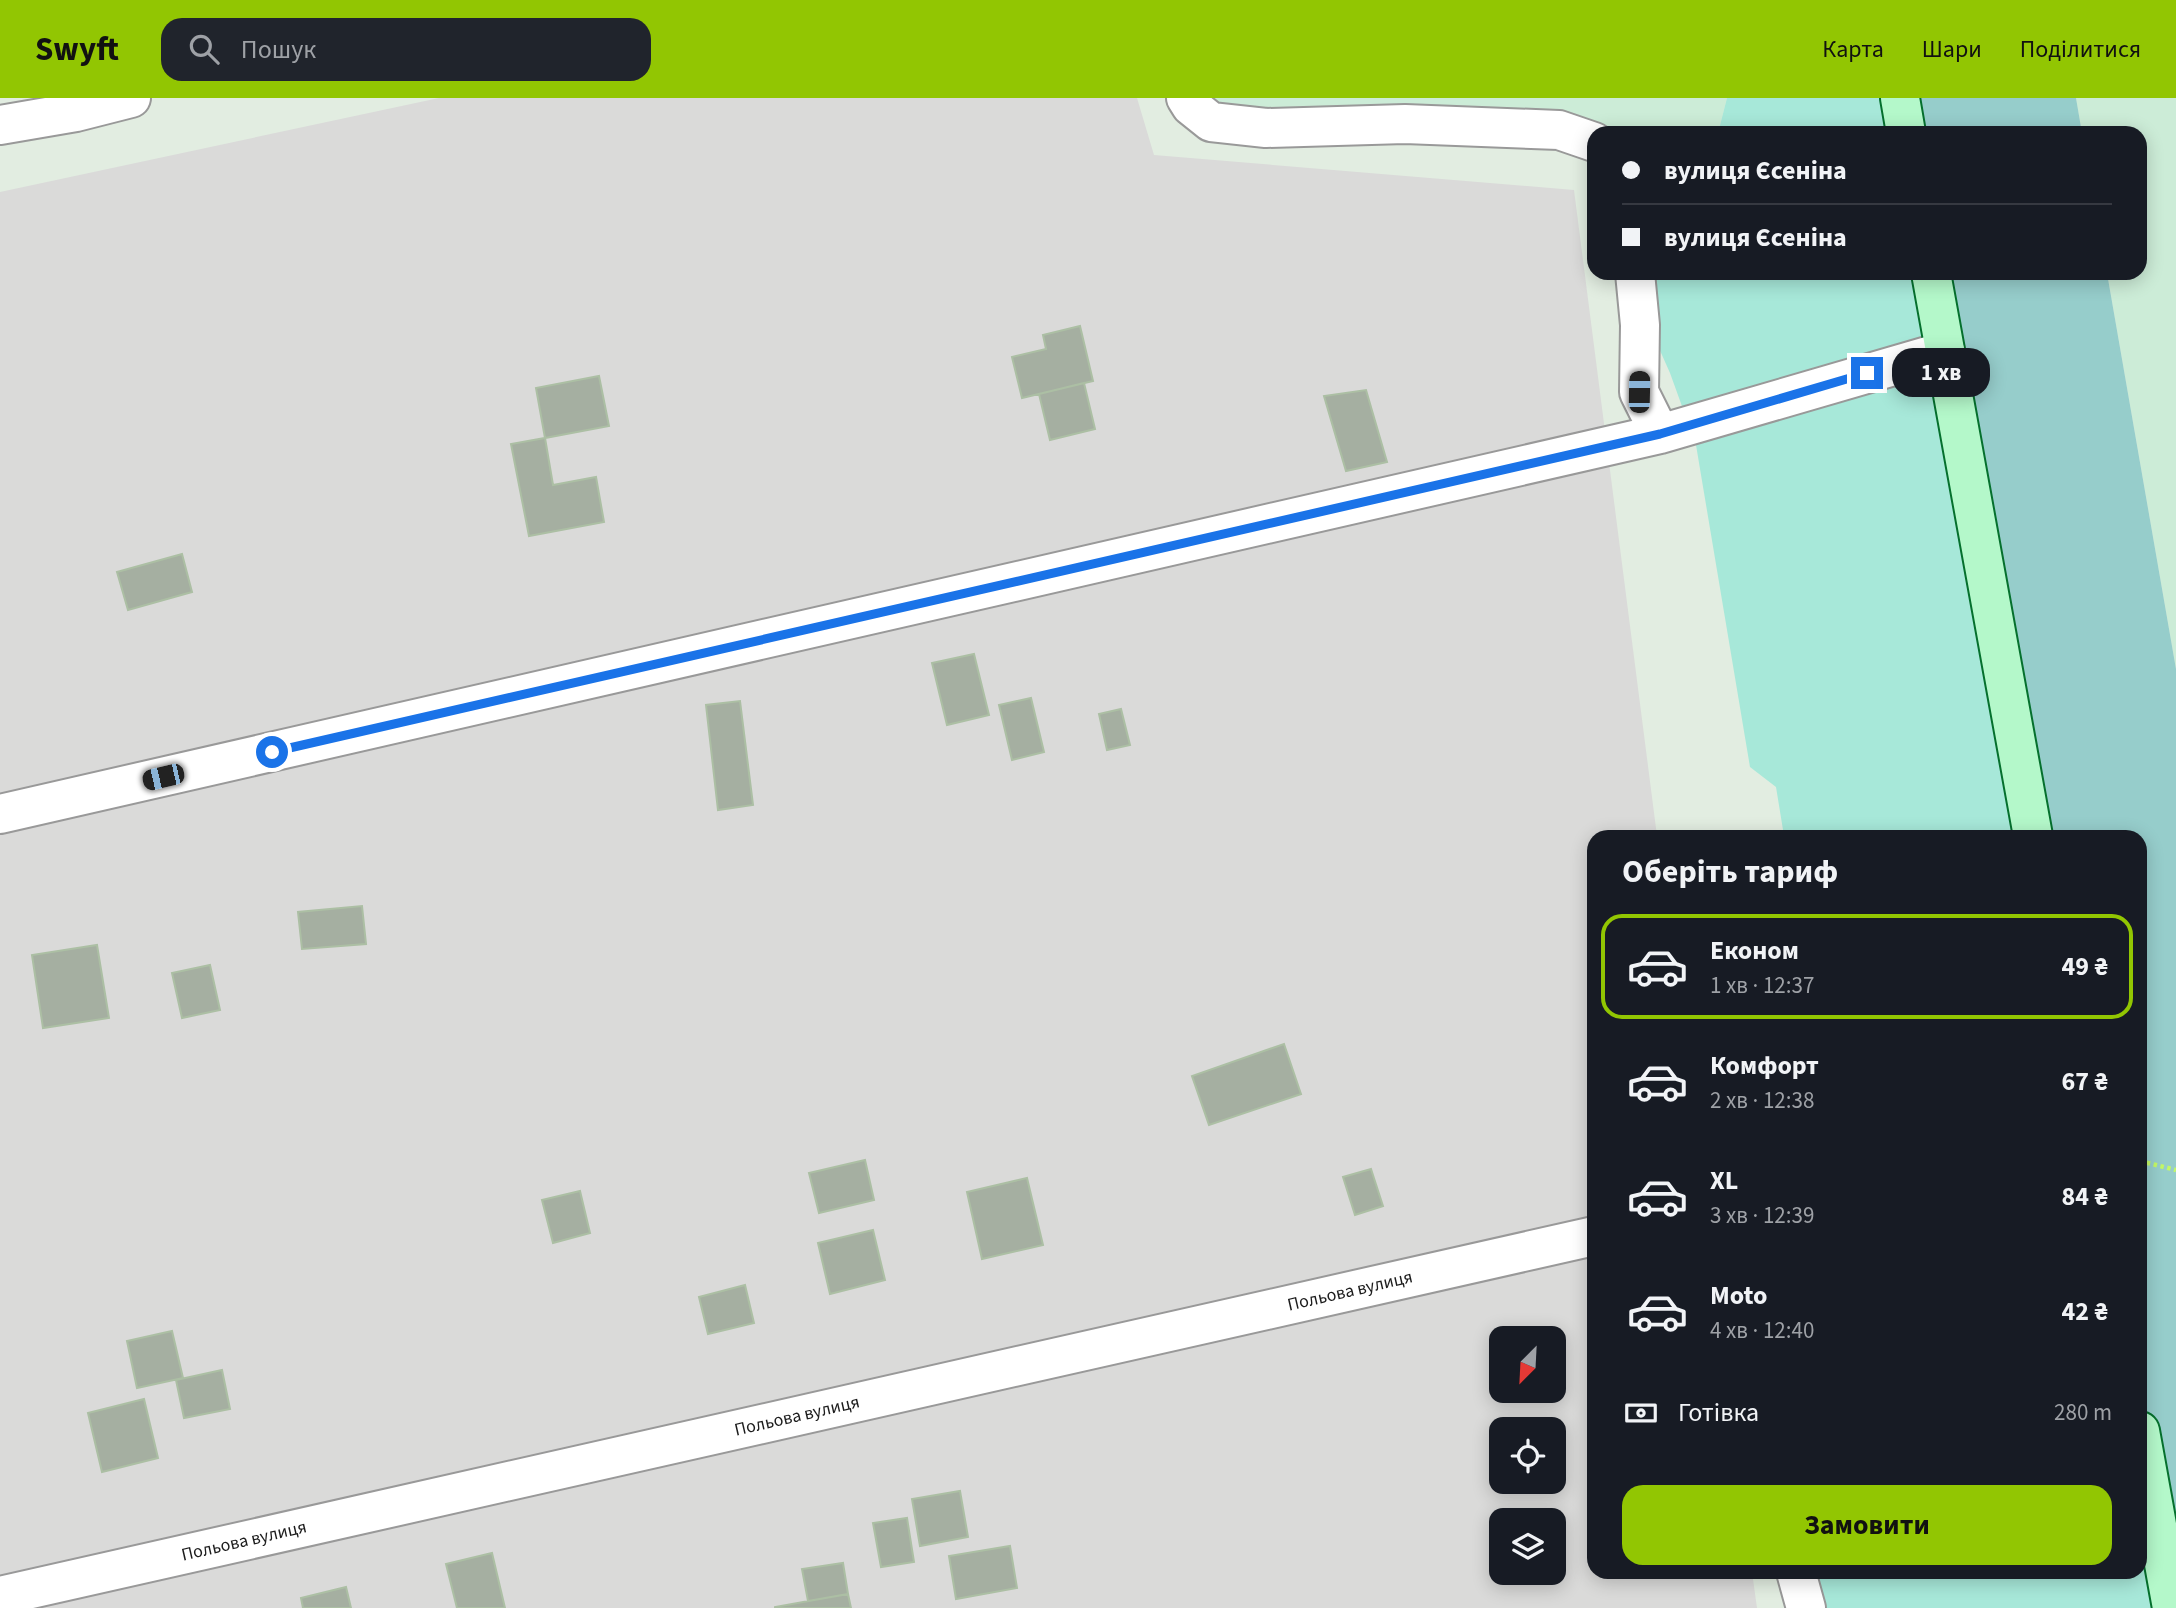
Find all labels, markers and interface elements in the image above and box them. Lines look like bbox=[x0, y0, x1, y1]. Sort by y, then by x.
search box bbox=[161, 18, 651, 81]
text: Swyft bbox=[35, 26, 119, 73]
icon: search bbox=[185, 30, 223, 68]
text: Пошук bbox=[241, 31, 316, 68]
text: Карта bbox=[1822, 32, 1884, 67]
text: Шари bbox=[1922, 32, 1982, 67]
text: Поділитися bbox=[2020, 32, 2141, 67]
text: вулиця Єсеніна bbox=[1664, 152, 1847, 189]
text: вулиця Єсеніна bbox=[1664, 219, 1847, 256]
callout: 1 хв bbox=[1892, 348, 1990, 398]
text: 1 хв bbox=[1921, 356, 1961, 389]
route end bbox=[1851, 357, 1883, 389]
car bbox=[1629, 371, 1650, 413]
route start bbox=[256, 736, 288, 768]
car bbox=[141, 762, 186, 792]
text: Оберіть тариф bbox=[1622, 849, 1838, 895]
text: Економ bbox=[1710, 932, 1799, 969]
icon: car bbox=[1626, 935, 1689, 998]
text: 49 ₴ bbox=[2062, 948, 2108, 985]
text: 1 хв · 12:37 bbox=[1710, 969, 1814, 1002]
text: Комфорт bbox=[1710, 1047, 1819, 1084]
icon: car bbox=[1626, 1050, 1689, 1113]
text: 67 ₴ bbox=[2062, 1063, 2108, 1100]
text: 2 хв · 12:38 bbox=[1710, 1084, 1814, 1117]
text: XL bbox=[1710, 1162, 1738, 1199]
icon: car bbox=[1626, 1165, 1689, 1228]
text: 84 ₴ bbox=[2062, 1178, 2108, 1215]
text: 3 хв · 12:39 bbox=[1710, 1199, 1814, 1232]
street label: Польова вулиця bbox=[1285, 1264, 1415, 1318]
text: Moto bbox=[1710, 1277, 1767, 1314]
icon: car bbox=[1626, 1280, 1689, 1343]
text: 42 ₴ bbox=[2062, 1293, 2108, 1330]
text: 4 хв · 12:40 bbox=[1710, 1314, 1814, 1347]
north arrow bbox=[1489, 1326, 1566, 1404]
map controls bbox=[1489, 1326, 1566, 1585]
street label: Польова вулиця bbox=[732, 1389, 862, 1443]
icon: cash bbox=[1622, 1394, 1660, 1432]
text: Готівка bbox=[1678, 1394, 1759, 1431]
text: 280 m bbox=[2054, 1396, 2112, 1429]
button: locate bbox=[1489, 1417, 1566, 1494]
button: Замовити bbox=[1622, 1485, 2112, 1565]
button: layers bbox=[1489, 1508, 1566, 1585]
street label: Польова вулиця bbox=[179, 1514, 309, 1568]

